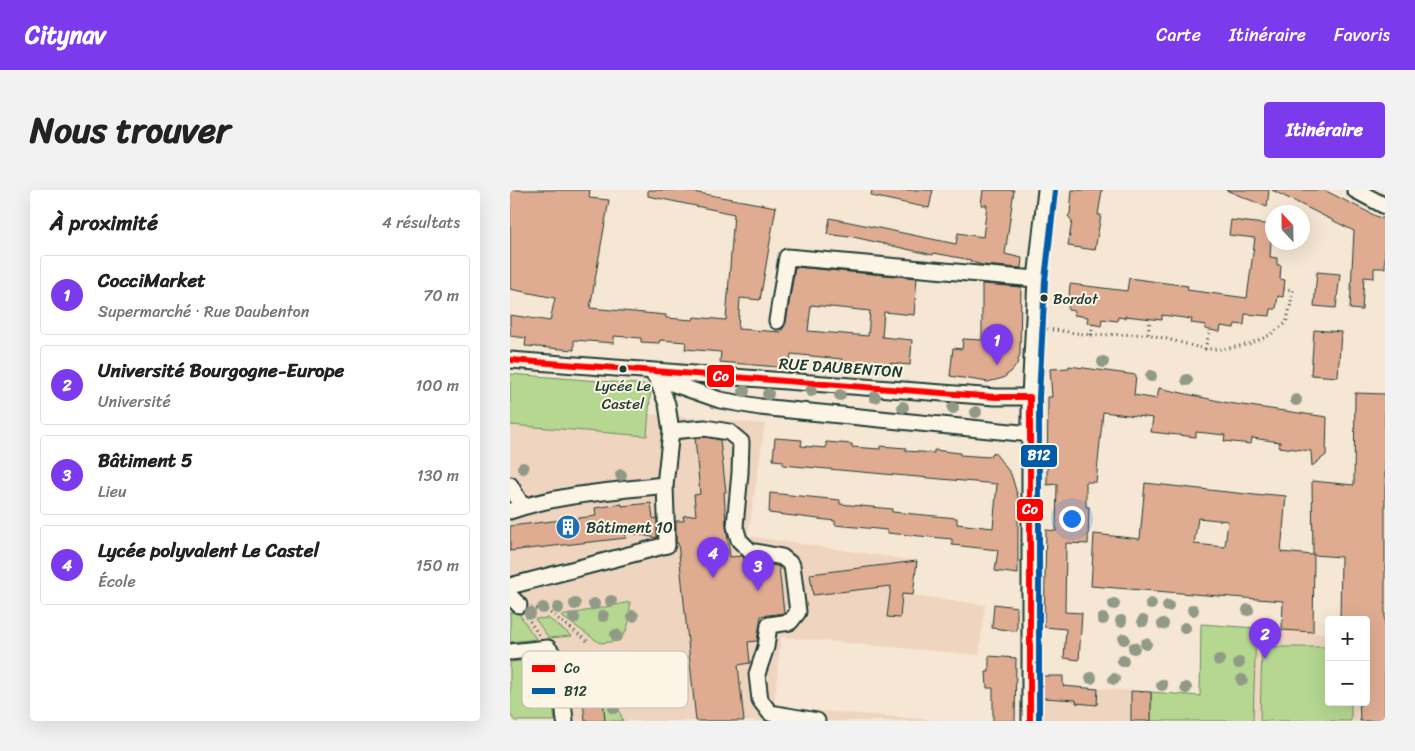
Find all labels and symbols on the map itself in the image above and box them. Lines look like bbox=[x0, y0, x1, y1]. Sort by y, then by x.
north arrow bbox=[1265, 205, 1310, 250]
place label: Bordot bbox=[1053, 286, 1099, 312]
marker: Bordot bbox=[1039, 293, 1049, 303]
pin: 1 bbox=[981, 324, 1013, 365]
street label: RUE DAUBENTON bbox=[778, 349, 904, 386]
marker: Lycée Le Castel bbox=[618, 364, 628, 374]
line badge: Co bbox=[706, 364, 735, 388]
text: Co bbox=[712, 364, 730, 389]
place label: Lycée Le Castel bbox=[595, 373, 651, 417]
text: B12 bbox=[1028, 443, 1051, 468]
line badge: B12 bbox=[1020, 444, 1058, 468]
text: Co bbox=[1021, 497, 1039, 522]
line badge: Co bbox=[1016, 498, 1044, 522]
your location bbox=[1059, 506, 1085, 532]
place label: Bâtiment 10 bbox=[586, 513, 673, 542]
building icon: Bâtiment 10 bbox=[555, 514, 581, 540]
pin: 4 bbox=[697, 537, 729, 578]
pin: 3 bbox=[742, 550, 774, 591]
pin: 2 bbox=[1249, 618, 1281, 659]
legend bbox=[522, 651, 688, 708]
text: Co bbox=[564, 656, 580, 681]
text: B12 bbox=[564, 679, 587, 704]

